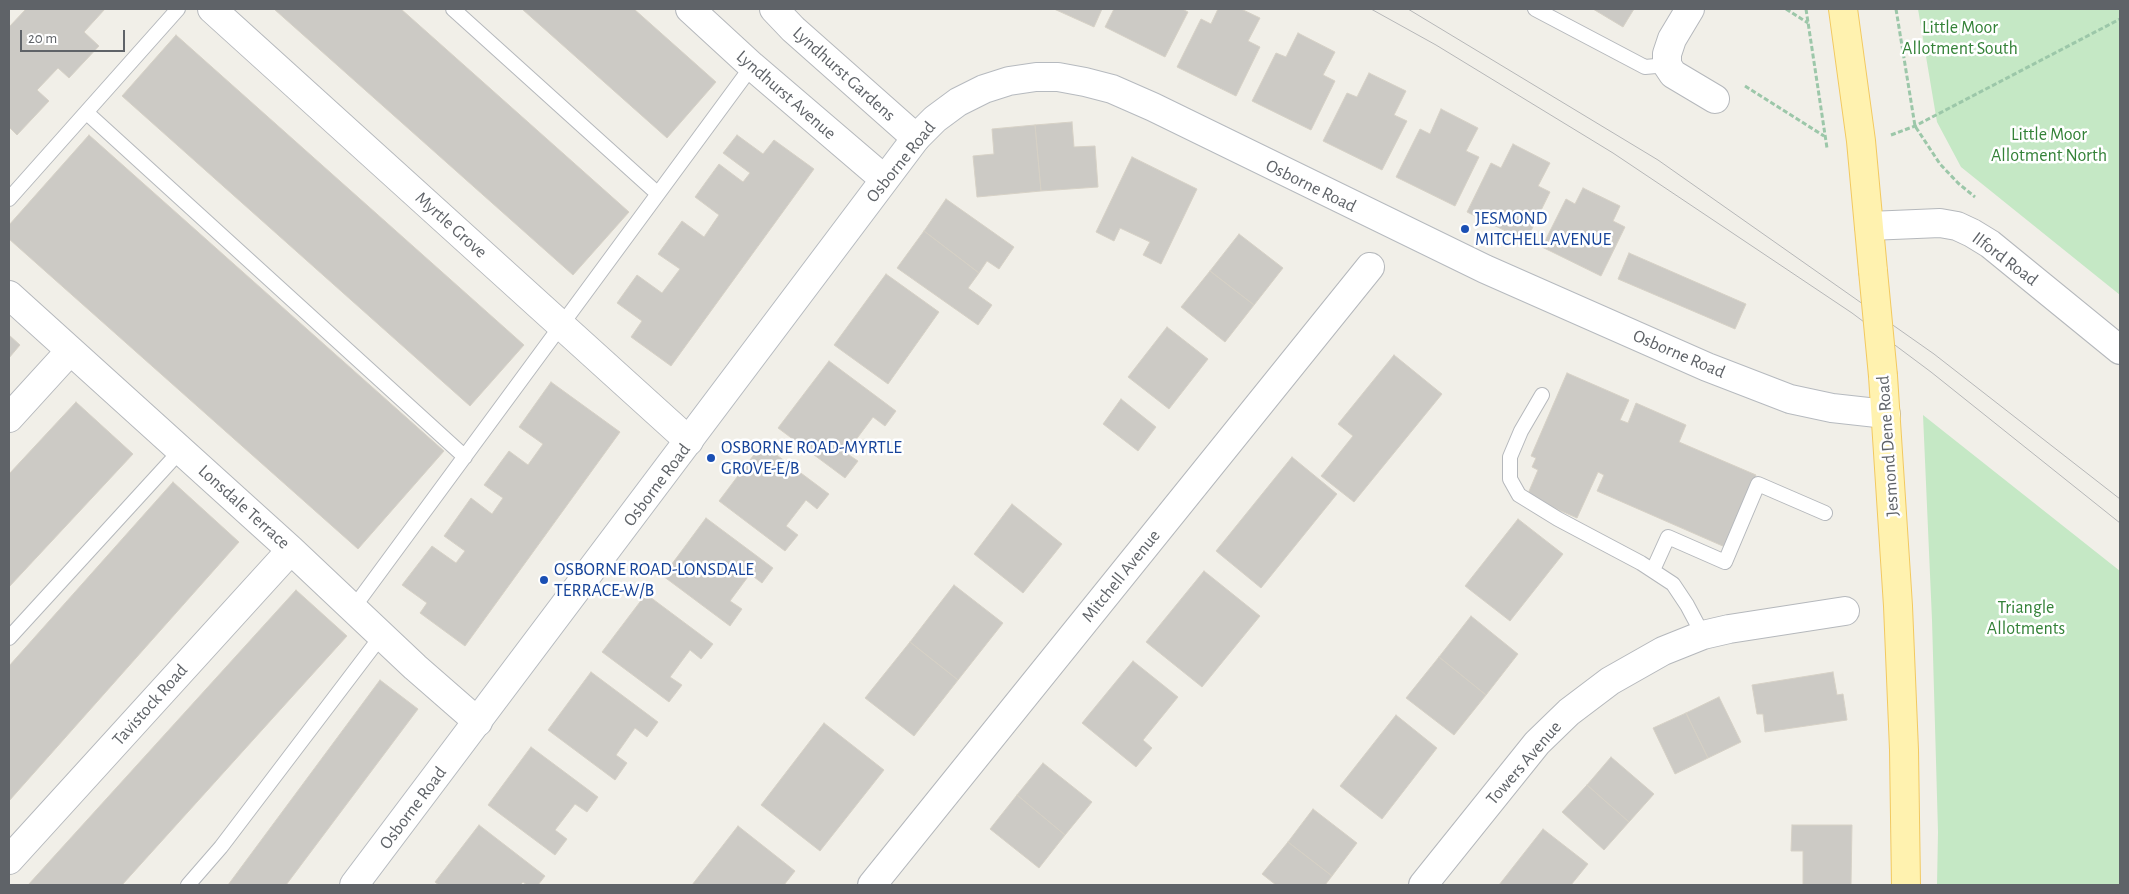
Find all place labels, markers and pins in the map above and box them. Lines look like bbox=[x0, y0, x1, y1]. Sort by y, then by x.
place label: JESMOND MITCHELL AVENUE bbox=[1475, 208, 1611, 250]
marker: JESMOND MITCHELL AVENUE bbox=[1459, 223, 1471, 235]
place label: OSBORNE ROAD-MYRTLE GROVE-E/B bbox=[721, 437, 902, 479]
marker: OSBORNE ROAD-MYRTLE GROVE-E/B bbox=[705, 452, 717, 464]
place label: OSBORNE ROAD-LONSDALE TERRACE-W/B bbox=[554, 559, 754, 602]
marker: OSBORNE ROAD-LONSDALE TERRACE-W/B bbox=[538, 574, 550, 586]

